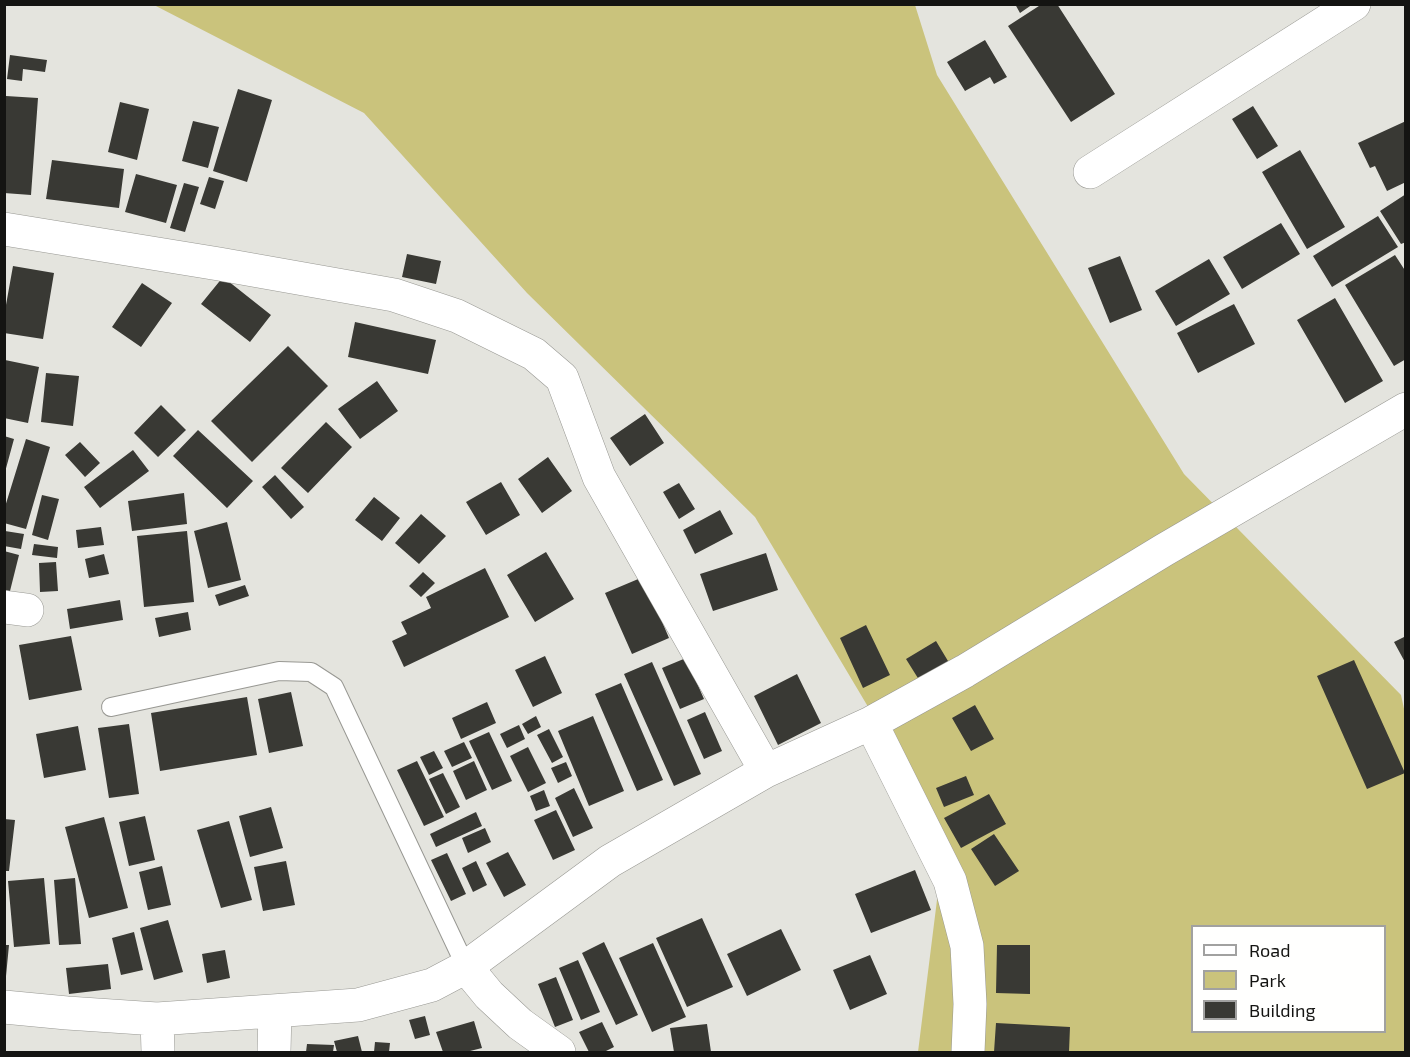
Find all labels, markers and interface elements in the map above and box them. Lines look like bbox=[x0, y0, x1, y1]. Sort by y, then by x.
legend bbox=[1191, 925, 1386, 1033]
text: Road bbox=[1249, 939, 1290, 961]
text: Park bbox=[1249, 969, 1286, 991]
text: Building bbox=[1249, 999, 1316, 1021]

